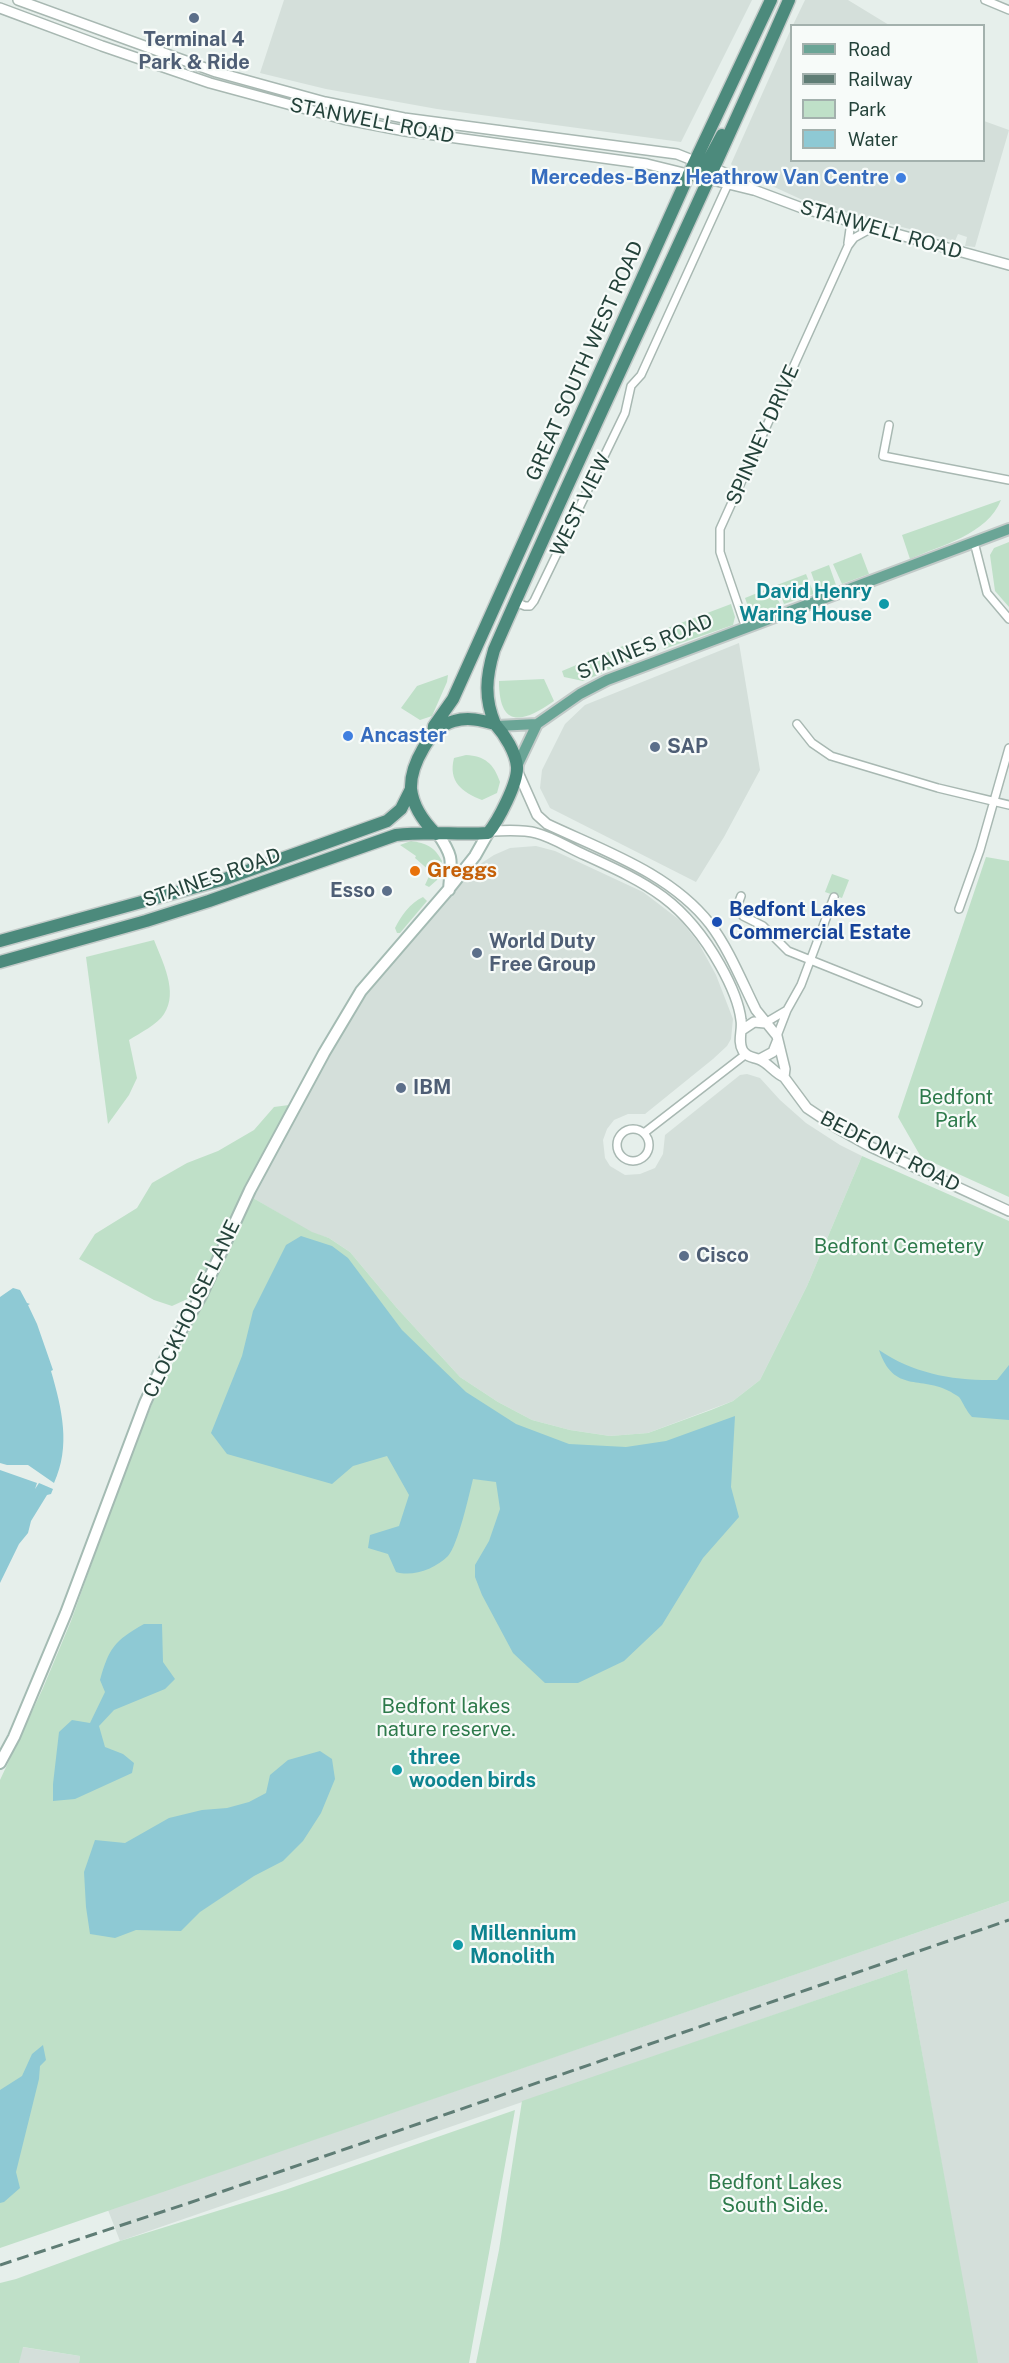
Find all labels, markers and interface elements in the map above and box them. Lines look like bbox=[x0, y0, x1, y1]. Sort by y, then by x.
marker: Terminal 4 Park & Ride bbox=[187, 11, 201, 25]
legend bbox=[790, 24, 985, 162]
place label: Terminal 4 Park & Ride bbox=[138, 28, 250, 75]
text: Road bbox=[848, 39, 891, 60]
text: Railway bbox=[848, 69, 913, 90]
street label: STANWELL ROAD bbox=[288, 93, 456, 149]
text: Park bbox=[848, 99, 886, 120]
text: Water bbox=[848, 129, 898, 150]
place label: Mercedes-Benz Heathrow Van Centre bbox=[530, 166, 889, 190]
marker: Mercedes-Benz Heathrow Van Centre bbox=[894, 171, 908, 185]
street label: STANWELL ROAD bbox=[797, 195, 965, 265]
street label: GREAT SOUTH WEST ROAD bbox=[521, 237, 649, 485]
street label: SPINNEY DRIVE bbox=[721, 361, 805, 509]
street label: WEST VIEW bbox=[546, 449, 616, 561]
place label: David Henry Waring House bbox=[739, 580, 872, 627]
marker: David Henry Waring House bbox=[877, 597, 891, 611]
street label: STAINES ROAD bbox=[574, 609, 716, 685]
place label: Ancaster bbox=[360, 724, 447, 748]
marker: Ancaster bbox=[341, 729, 355, 743]
place label: SAP bbox=[667, 735, 708, 759]
marker: SAP bbox=[648, 740, 662, 754]
street label: STAINES ROAD bbox=[140, 843, 284, 913]
place label: Greggs bbox=[427, 859, 497, 883]
marker: Greggs bbox=[408, 864, 422, 878]
place label: Esso bbox=[330, 879, 375, 903]
marker: Esso bbox=[380, 884, 394, 898]
place label: Bedfont Lakes Commercial Estate bbox=[729, 898, 911, 945]
marker: Bedfont Lakes Commercial Estate bbox=[710, 915, 724, 929]
place label: World Duty Free Group bbox=[489, 930, 596, 977]
marker: World Duty Free Group bbox=[470, 946, 484, 960]
place label: IBM bbox=[413, 1076, 451, 1100]
marker: IBM bbox=[394, 1081, 408, 1095]
park label: Bedfont Park bbox=[919, 1086, 993, 1133]
street label: BEDFONT ROAD bbox=[816, 1106, 964, 1198]
street label: CLOCKHOUSE LANE bbox=[139, 1216, 245, 1402]
park label: Bedfont Cemetery bbox=[814, 1235, 984, 1259]
place label: Cisco bbox=[696, 1244, 749, 1268]
marker: Cisco bbox=[677, 1249, 691, 1263]
park label: Bedfont lakes nature reserve. bbox=[376, 1695, 516, 1742]
place label: three wooden birds bbox=[409, 1746, 536, 1793]
marker: three wooden birds bbox=[390, 1763, 404, 1777]
place label: Millennium Monolith bbox=[470, 1922, 576, 1969]
marker: Millennium Monolith bbox=[451, 1938, 465, 1952]
park label: Bedfont Lakes South Side. bbox=[708, 2171, 842, 2218]

